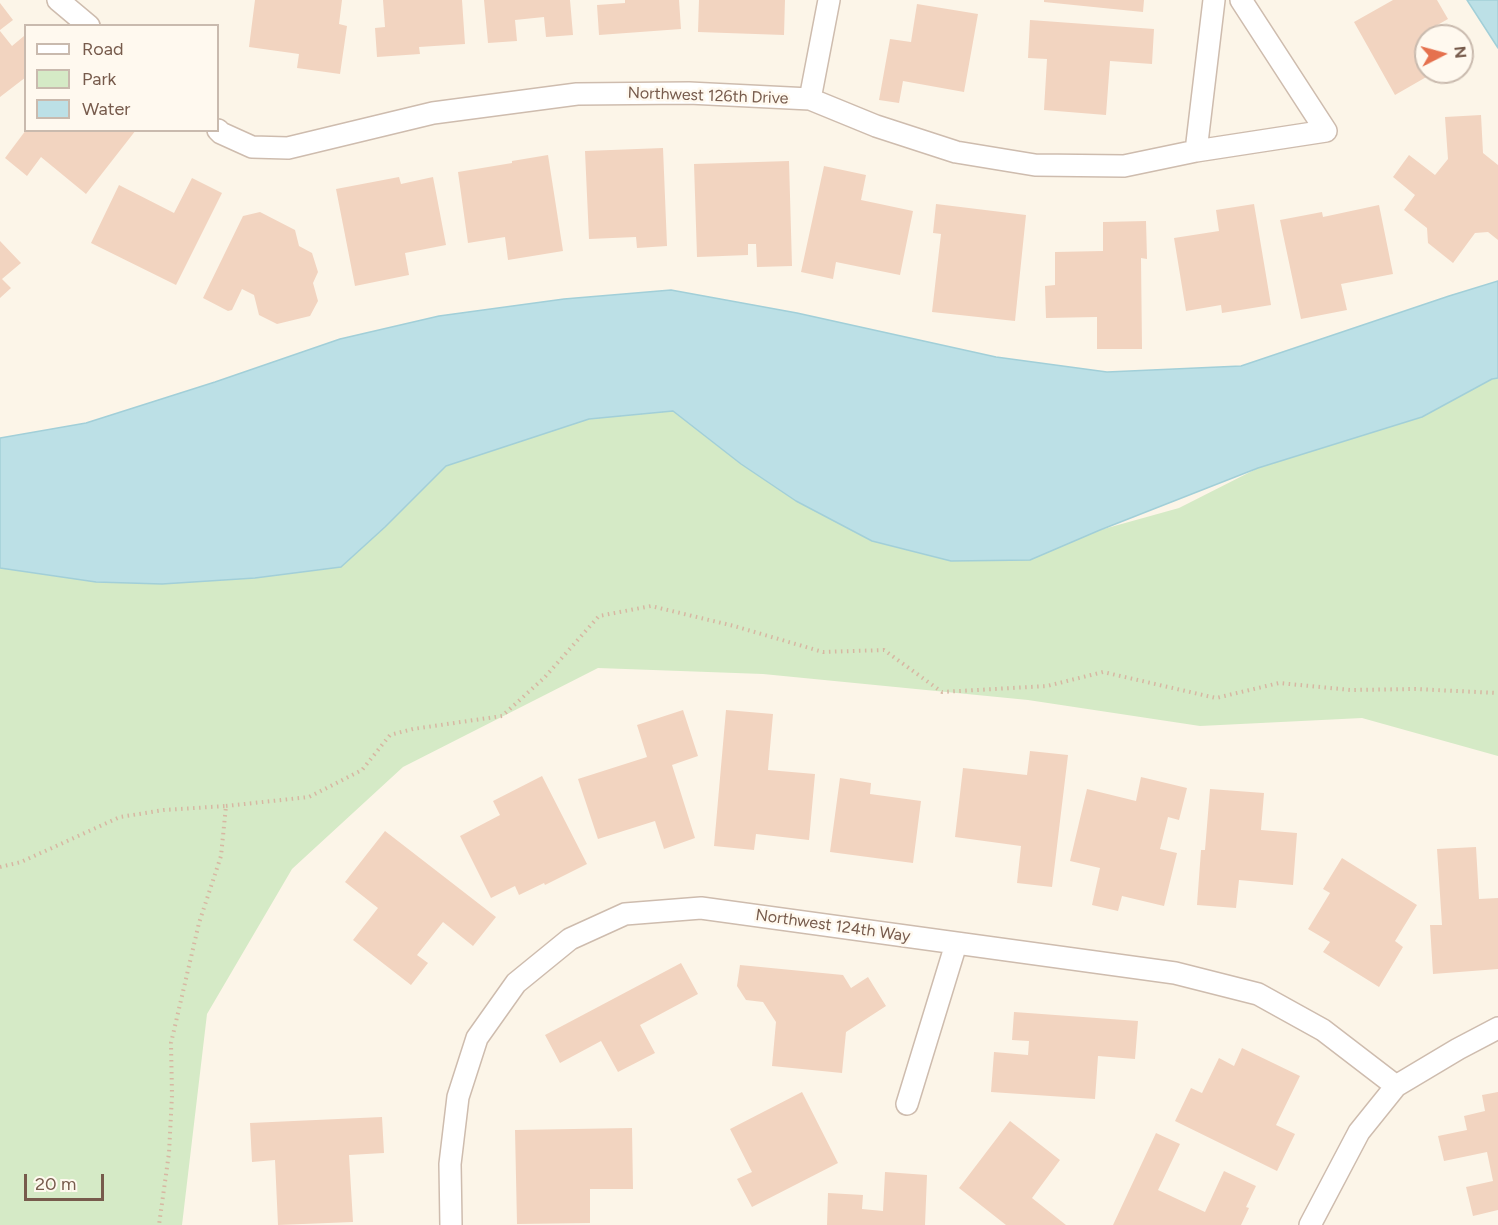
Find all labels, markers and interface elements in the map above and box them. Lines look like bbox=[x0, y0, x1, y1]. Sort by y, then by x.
legend bbox=[24, 24, 219, 132]
north arrow bbox=[1414, 24, 1474, 84]
text: Road bbox=[82, 38, 123, 60]
text: N bbox=[1450, 45, 1471, 59]
text: Park bbox=[82, 68, 116, 90]
street label: Northwest 126th Drive bbox=[627, 84, 789, 108]
text: Water bbox=[82, 98, 130, 120]
street label: Northwest 124th Way bbox=[754, 906, 912, 946]
scale bar bbox=[27, 1162, 106, 1200]
text: 20 m bbox=[35, 1173, 76, 1195]

